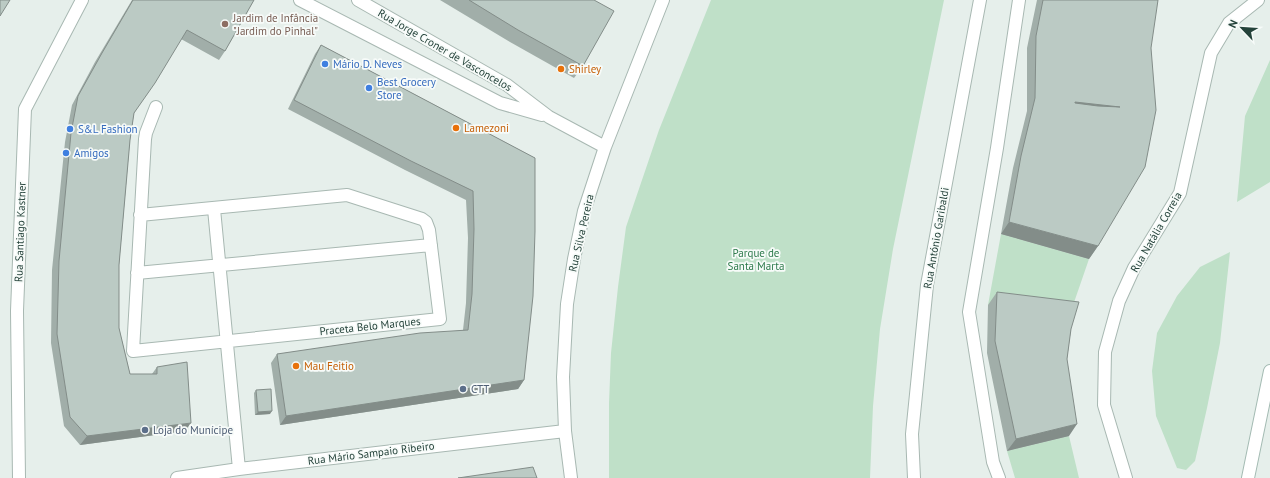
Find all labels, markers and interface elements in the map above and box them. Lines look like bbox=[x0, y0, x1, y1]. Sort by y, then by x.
street label: Rua Jorge Croner de Vasconcelos bbox=[375, 6, 515, 94]
north arrow bbox=[1222, 8, 1262, 48]
place label: Jardim de Infância "Jardim do Pinhal" bbox=[232, 11, 318, 38]
text: N bbox=[1225, 18, 1241, 30]
marker: Jardim de Infância "Jardim do Pinhal" bbox=[220, 19, 230, 29]
place label: Mário D. Neves bbox=[333, 57, 402, 71]
marker: Mário D. Neves bbox=[320, 59, 330, 69]
place label: Shirley bbox=[569, 62, 602, 76]
marker: Shirley bbox=[556, 64, 566, 74]
place label: Best Grocery Store bbox=[377, 75, 437, 102]
marker: Best Grocery Store bbox=[364, 83, 374, 93]
place label: Lamezoni bbox=[464, 121, 509, 135]
place label: S&L Fashion bbox=[78, 122, 138, 136]
marker: Lamezoni bbox=[451, 123, 461, 133]
marker: S&L Fashion bbox=[65, 124, 75, 134]
place label: Amigos bbox=[74, 146, 109, 160]
marker: Amigos bbox=[61, 148, 71, 158]
street label: Rua Santiago Kastner bbox=[11, 181, 29, 282]
street label: Rua António Garibaldi bbox=[920, 186, 952, 290]
street label: Rua Natália Correia bbox=[1127, 189, 1185, 275]
street label: Rua Silva Pereira bbox=[565, 193, 597, 273]
park label: Parque de Santa Marta bbox=[728, 246, 784, 273]
street label: Praceta Belo Marques bbox=[319, 314, 422, 338]
place label: Mau Feitio bbox=[304, 359, 354, 373]
marker: Mau Feitio bbox=[291, 361, 301, 371]
place label: CTT bbox=[471, 382, 489, 396]
marker: CTT bbox=[458, 384, 468, 394]
place label: Loja do Munícipe bbox=[153, 423, 233, 437]
marker: Loja do Munícipe bbox=[140, 425, 150, 435]
street label: Rua Mário Sampaio Ribeiro bbox=[307, 438, 435, 468]

